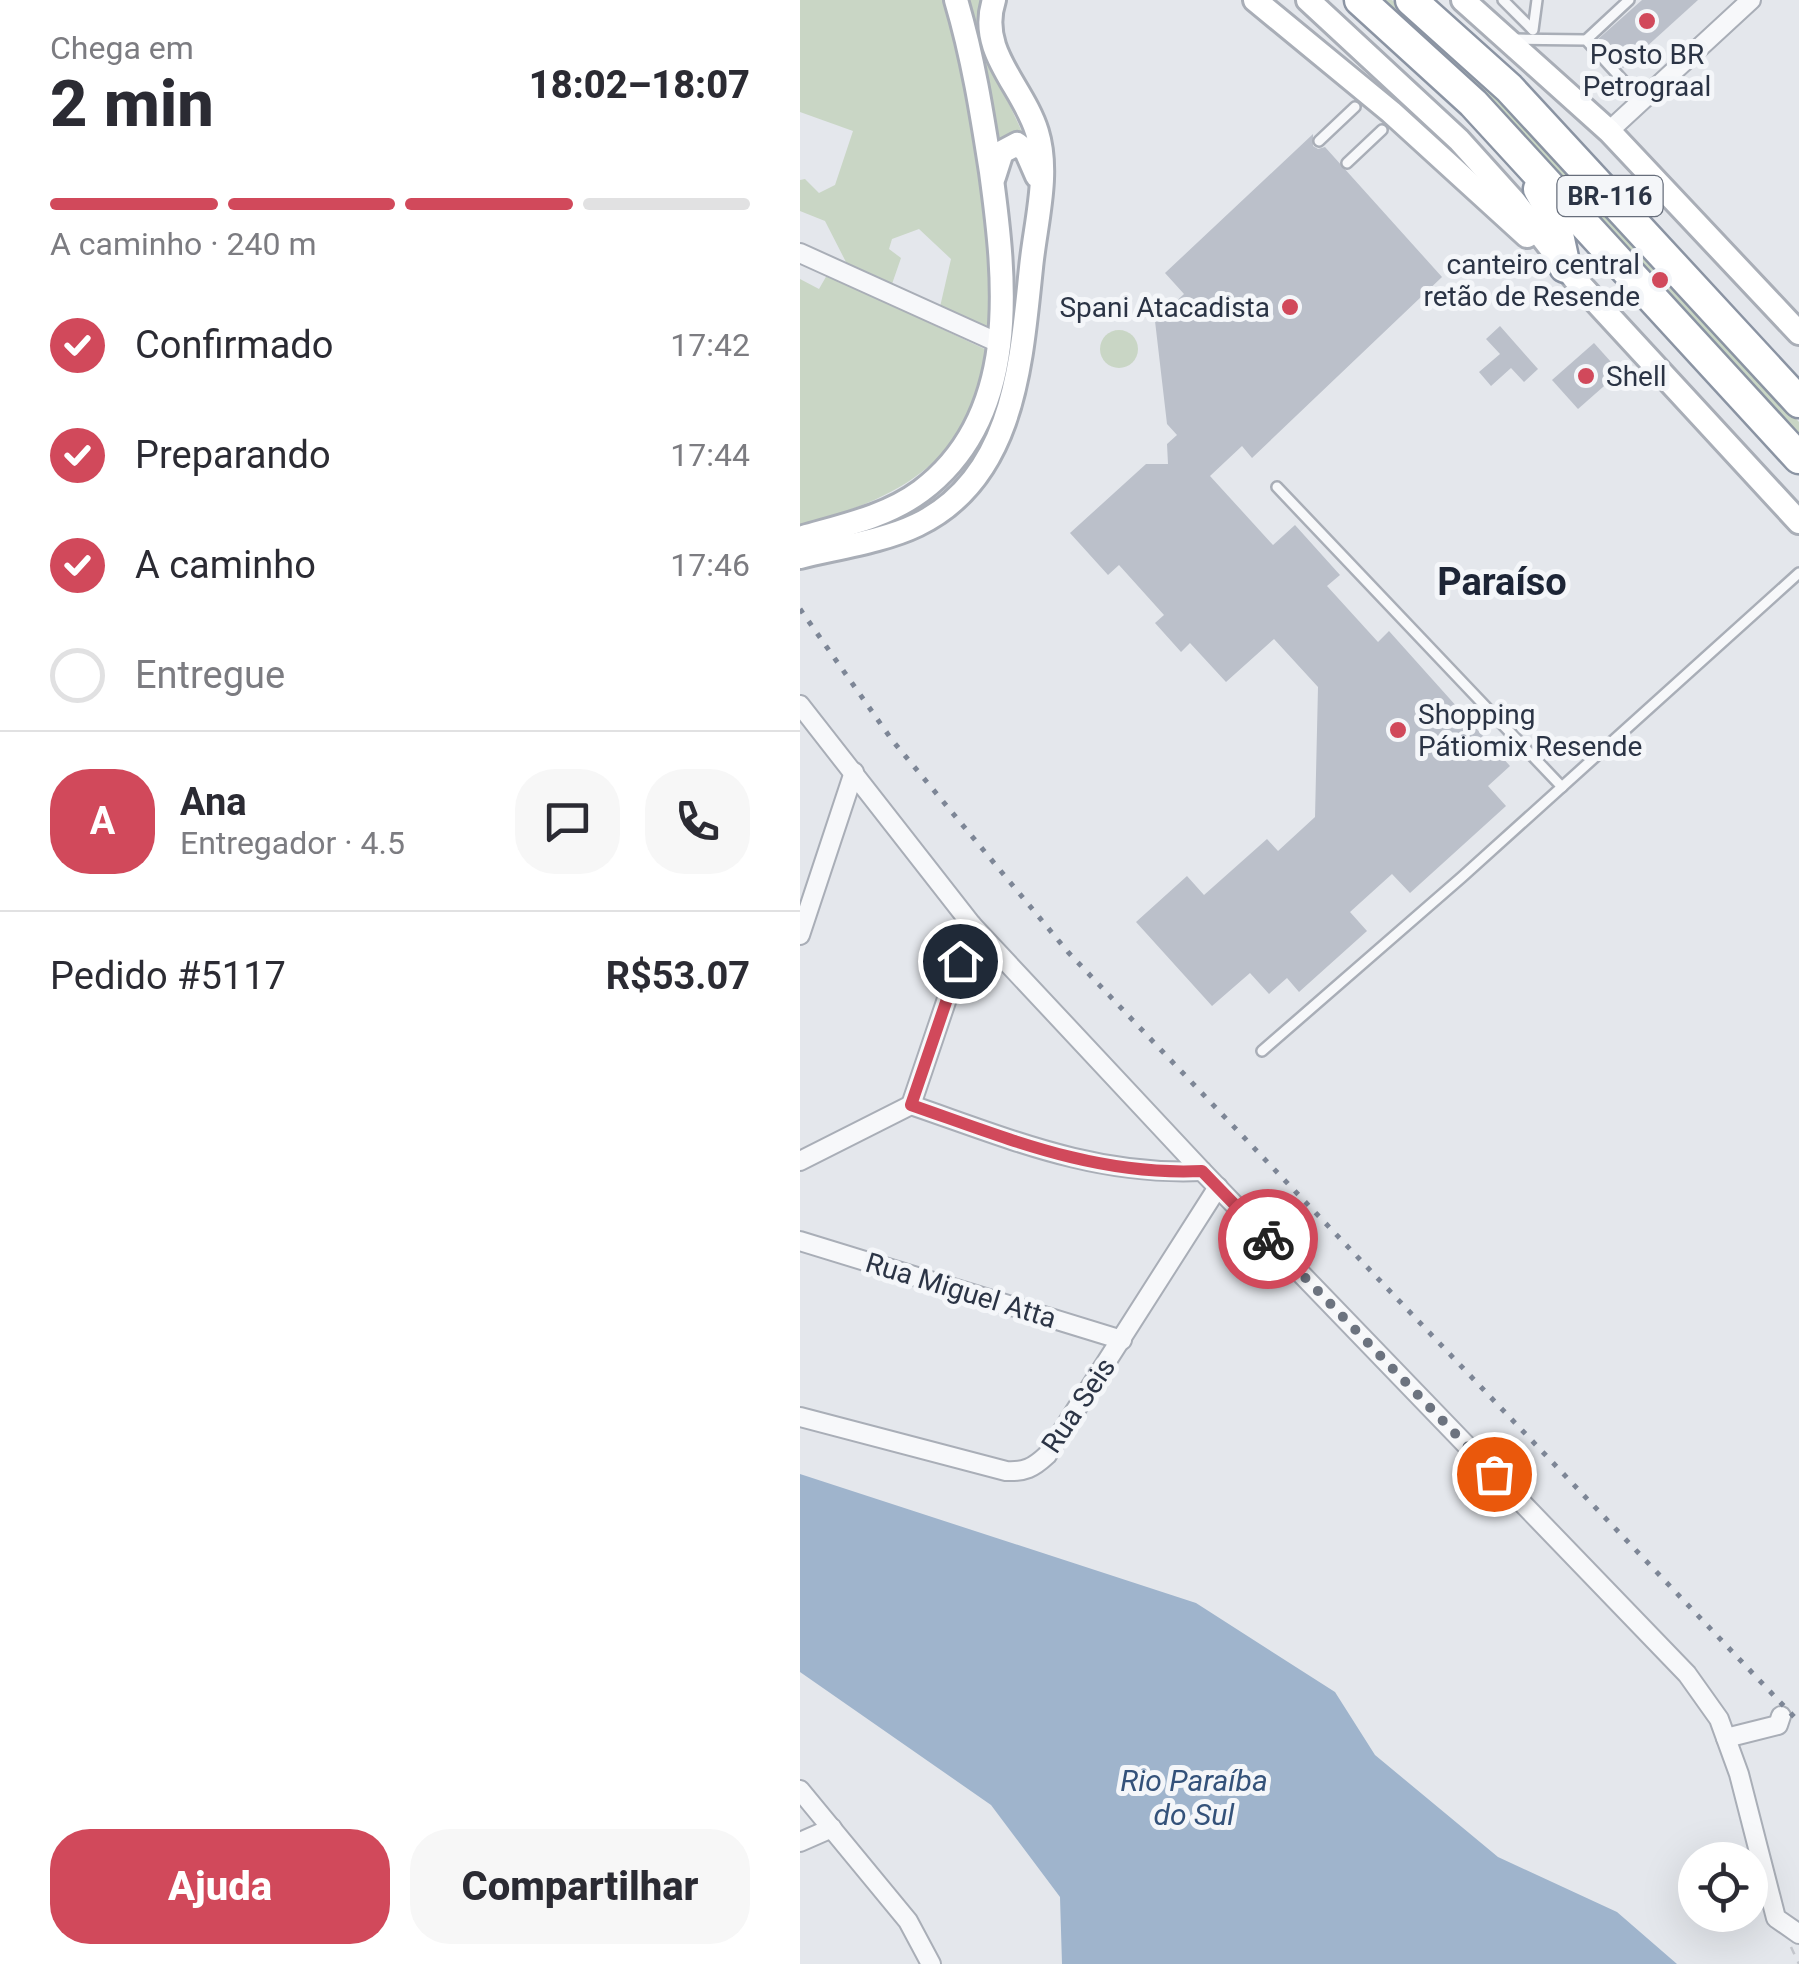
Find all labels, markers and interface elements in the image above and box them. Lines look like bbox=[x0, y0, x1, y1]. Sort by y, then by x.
marker: Posto BR Petrograal bbox=[1636, 10, 1658, 32]
text: Chega em bbox=[50, 29, 194, 67]
place label: Posto BR Petrograal bbox=[1583, 38, 1711, 103]
text: 18:02–18:07 bbox=[529, 63, 750, 107]
text: 2 min bbox=[50, 66, 214, 142]
road number: BR-116 bbox=[1558, 176, 1662, 216]
text: A caminho · 240 m bbox=[50, 225, 317, 263]
place label: canteiro central retão de Resende bbox=[1424, 248, 1640, 313]
marker: canteiro central retão de Resende bbox=[1649, 269, 1671, 291]
place label: Spani Atacadista bbox=[1059, 291, 1270, 324]
marker: Spani Atacadista bbox=[1279, 296, 1301, 318]
icon: check bbox=[50, 318, 105, 373]
text: Confirmado bbox=[135, 323, 333, 367]
text: 17:42 bbox=[670, 326, 750, 364]
place label: Shell bbox=[1606, 360, 1667, 393]
marker: Shell bbox=[1575, 365, 1597, 387]
icon: check bbox=[50, 428, 105, 483]
text: Preparando bbox=[135, 433, 331, 477]
text: 17:44 bbox=[670, 436, 750, 474]
icon: check bbox=[50, 538, 105, 593]
text: A caminho bbox=[135, 543, 316, 587]
text: 17:46 bbox=[670, 546, 750, 584]
district label: Paraíso bbox=[1437, 560, 1567, 604]
text: Entregue bbox=[135, 653, 285, 697]
place label: Shopping Pátiomix Resende bbox=[1418, 698, 1642, 763]
marker: Shopping Pátiomix Resende bbox=[1387, 719, 1409, 741]
button: chat bbox=[515, 769, 620, 874]
button: phone bbox=[645, 769, 750, 874]
text: Ana bbox=[180, 780, 247, 824]
text: A bbox=[90, 799, 115, 843]
text: Entregador · 4.5 bbox=[180, 824, 405, 862]
pin bbox=[918, 919, 1003, 1004]
icon: home bbox=[933, 934, 988, 989]
text: Pedido #5117 bbox=[50, 954, 286, 998]
text: R$53.07 bbox=[606, 954, 750, 998]
courier bbox=[1218, 1189, 1318, 1289]
icon: bike bbox=[1241, 1212, 1296, 1267]
street label: Rua Miguel Atta bbox=[862, 1246, 1060, 1335]
street label: Rua Seis bbox=[1035, 1351, 1122, 1459]
pin bbox=[1452, 1432, 1537, 1517]
icon: bag bbox=[1467, 1447, 1522, 1502]
water label: Rio Paraíba do Sul bbox=[1120, 1763, 1268, 1832]
button: Ajuda bbox=[50, 1829, 390, 1944]
button: Compartilhar bbox=[410, 1829, 750, 1944]
map controls bbox=[1678, 1842, 1768, 1932]
button: locate bbox=[1678, 1842, 1768, 1932]

